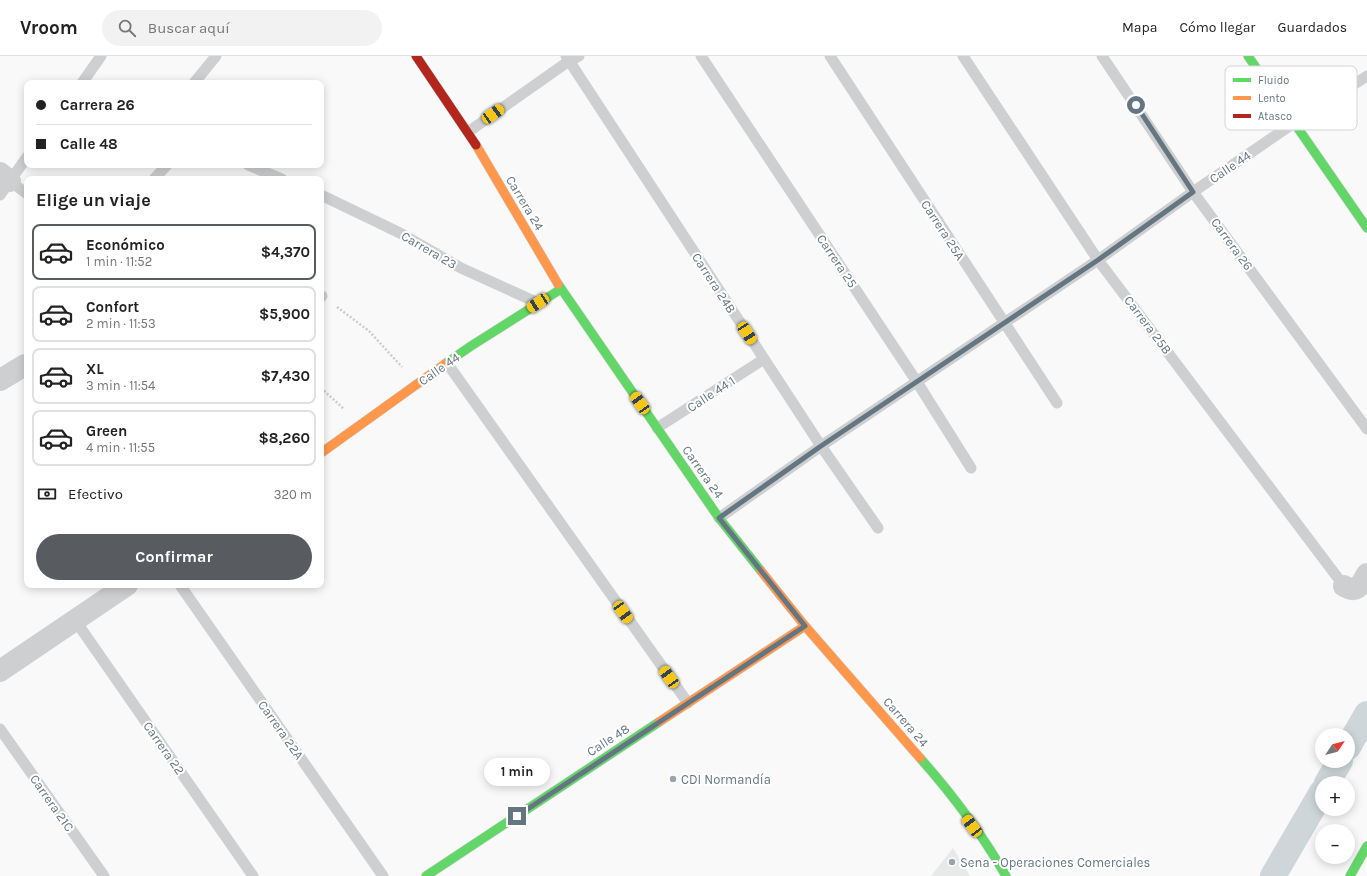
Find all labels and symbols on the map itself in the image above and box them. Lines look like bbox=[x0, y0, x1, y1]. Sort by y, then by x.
legend bbox=[1225, 66, 1357, 130]
text: Fluido bbox=[1258, 74, 1289, 87]
text: Lento bbox=[1258, 92, 1286, 105]
route start bbox=[1127, 96, 1145, 114]
car bbox=[480, 102, 506, 126]
text: Atasco bbox=[1258, 110, 1292, 123]
street label: Calle 44 bbox=[1206, 148, 1254, 186]
street label: Carrera 24 bbox=[503, 173, 547, 233]
street label: Carrera 25A bbox=[918, 197, 968, 263]
street label: Carrera 26 bbox=[1208, 215, 1256, 273]
street label: Carrera 23 bbox=[399, 228, 459, 272]
street label: Carrera 25 bbox=[814, 232, 860, 290]
street label: Carrera 24B bbox=[689, 250, 739, 316]
car bbox=[525, 291, 551, 315]
street label: Carrera 25B bbox=[1121, 293, 1175, 357]
car bbox=[735, 320, 759, 346]
street label: Calle 44 bbox=[416, 349, 462, 389]
street label: Calle 44 1 bbox=[684, 373, 738, 415]
car bbox=[628, 390, 652, 416]
street label: Carrera 24 bbox=[679, 443, 727, 501]
car bbox=[611, 599, 635, 625]
car bbox=[657, 664, 681, 690]
street label: Carrera 24 bbox=[880, 694, 932, 750]
street label: Carrera 22A bbox=[255, 698, 307, 763]
street label: Carrera 22 bbox=[140, 719, 188, 777]
street label: Calle 48 bbox=[584, 721, 632, 759]
north arrow bbox=[1315, 728, 1355, 768]
callout: 1 min bbox=[484, 758, 550, 786]
street label: Carrera 21C bbox=[27, 772, 77, 834]
place label: CDI Normandía bbox=[681, 772, 771, 787]
marker: CDI Normandía bbox=[668, 774, 678, 784]
route end bbox=[508, 807, 526, 825]
car bbox=[960, 813, 984, 839]
place label: Sena - Operaciones Comerciales bbox=[960, 855, 1151, 870]
marker: Sena - Operaciones Comerciales bbox=[947, 857, 957, 867]

